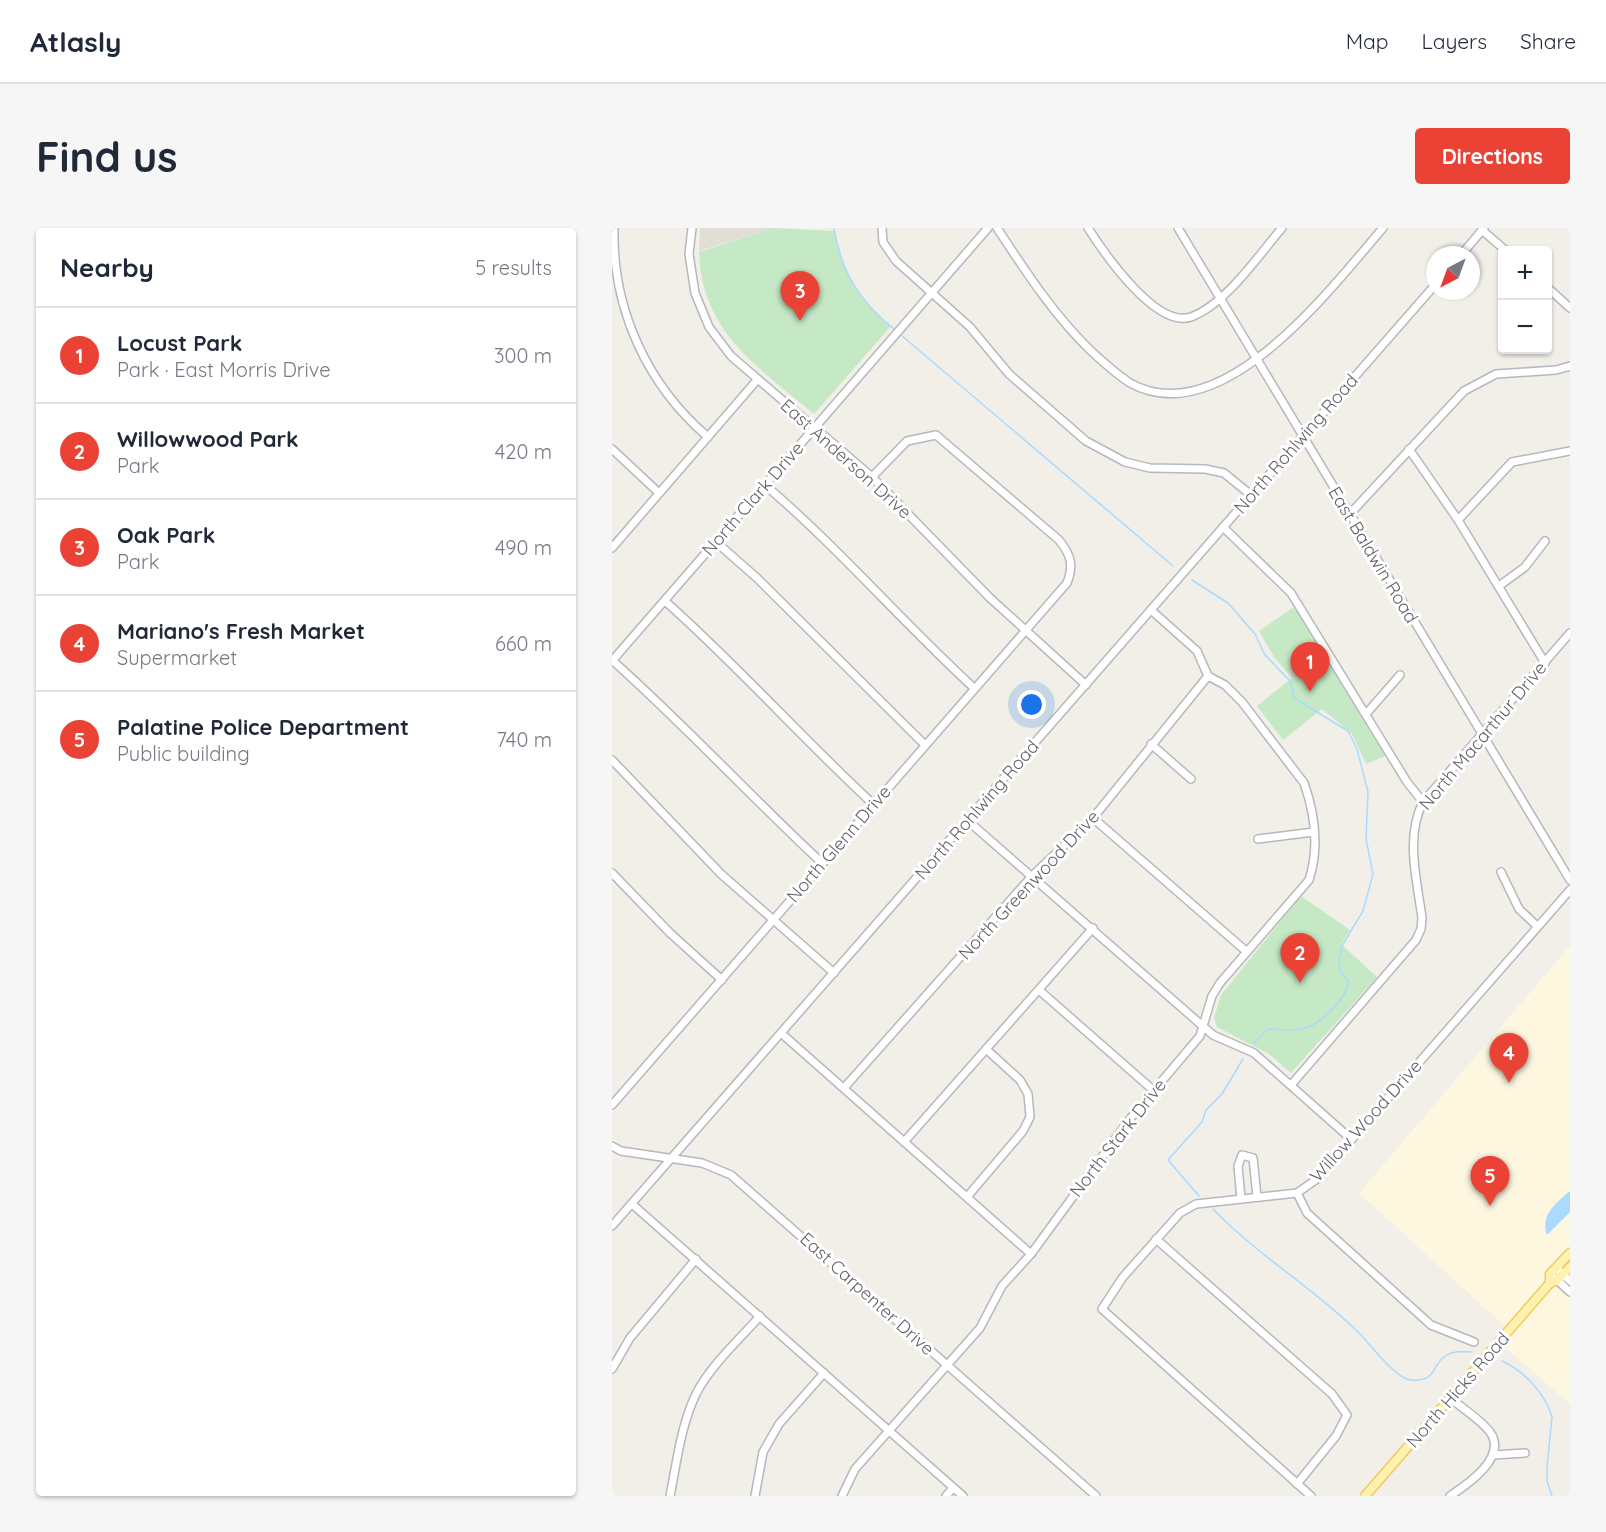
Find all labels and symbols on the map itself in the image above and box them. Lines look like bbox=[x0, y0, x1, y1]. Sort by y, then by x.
north arrow bbox=[1426, 246, 1480, 300]
pin: 3 bbox=[780, 272, 819, 321]
street label: North Rohlwing Road bbox=[1229, 369, 1363, 518]
street label: East Anderson Drive bbox=[776, 394, 917, 524]
street label: North Clark Drive bbox=[697, 437, 808, 560]
street label: East Baldwin Road bbox=[1324, 482, 1423, 627]
pin: 1 bbox=[1290, 642, 1330, 692]
street label: North Macarthur Drive bbox=[1414, 657, 1551, 815]
your location bbox=[1017, 690, 1046, 719]
street label: North Rohlwing Road bbox=[910, 735, 1044, 884]
street label: North Glenn Drive bbox=[781, 780, 896, 907]
street label: North Greenwood Drive bbox=[953, 805, 1104, 964]
pin: 2 bbox=[1280, 934, 1320, 983]
pin: 4 bbox=[1490, 1034, 1528, 1083]
street label: Willow Wood Drive bbox=[1305, 1055, 1427, 1187]
street label: North Stark Drive bbox=[1064, 1074, 1171, 1202]
pin: 5 bbox=[1470, 1156, 1510, 1206]
street label: East Carpenter Drive bbox=[795, 1227, 939, 1360]
street label: North Hicks Road bbox=[1401, 1327, 1514, 1452]

